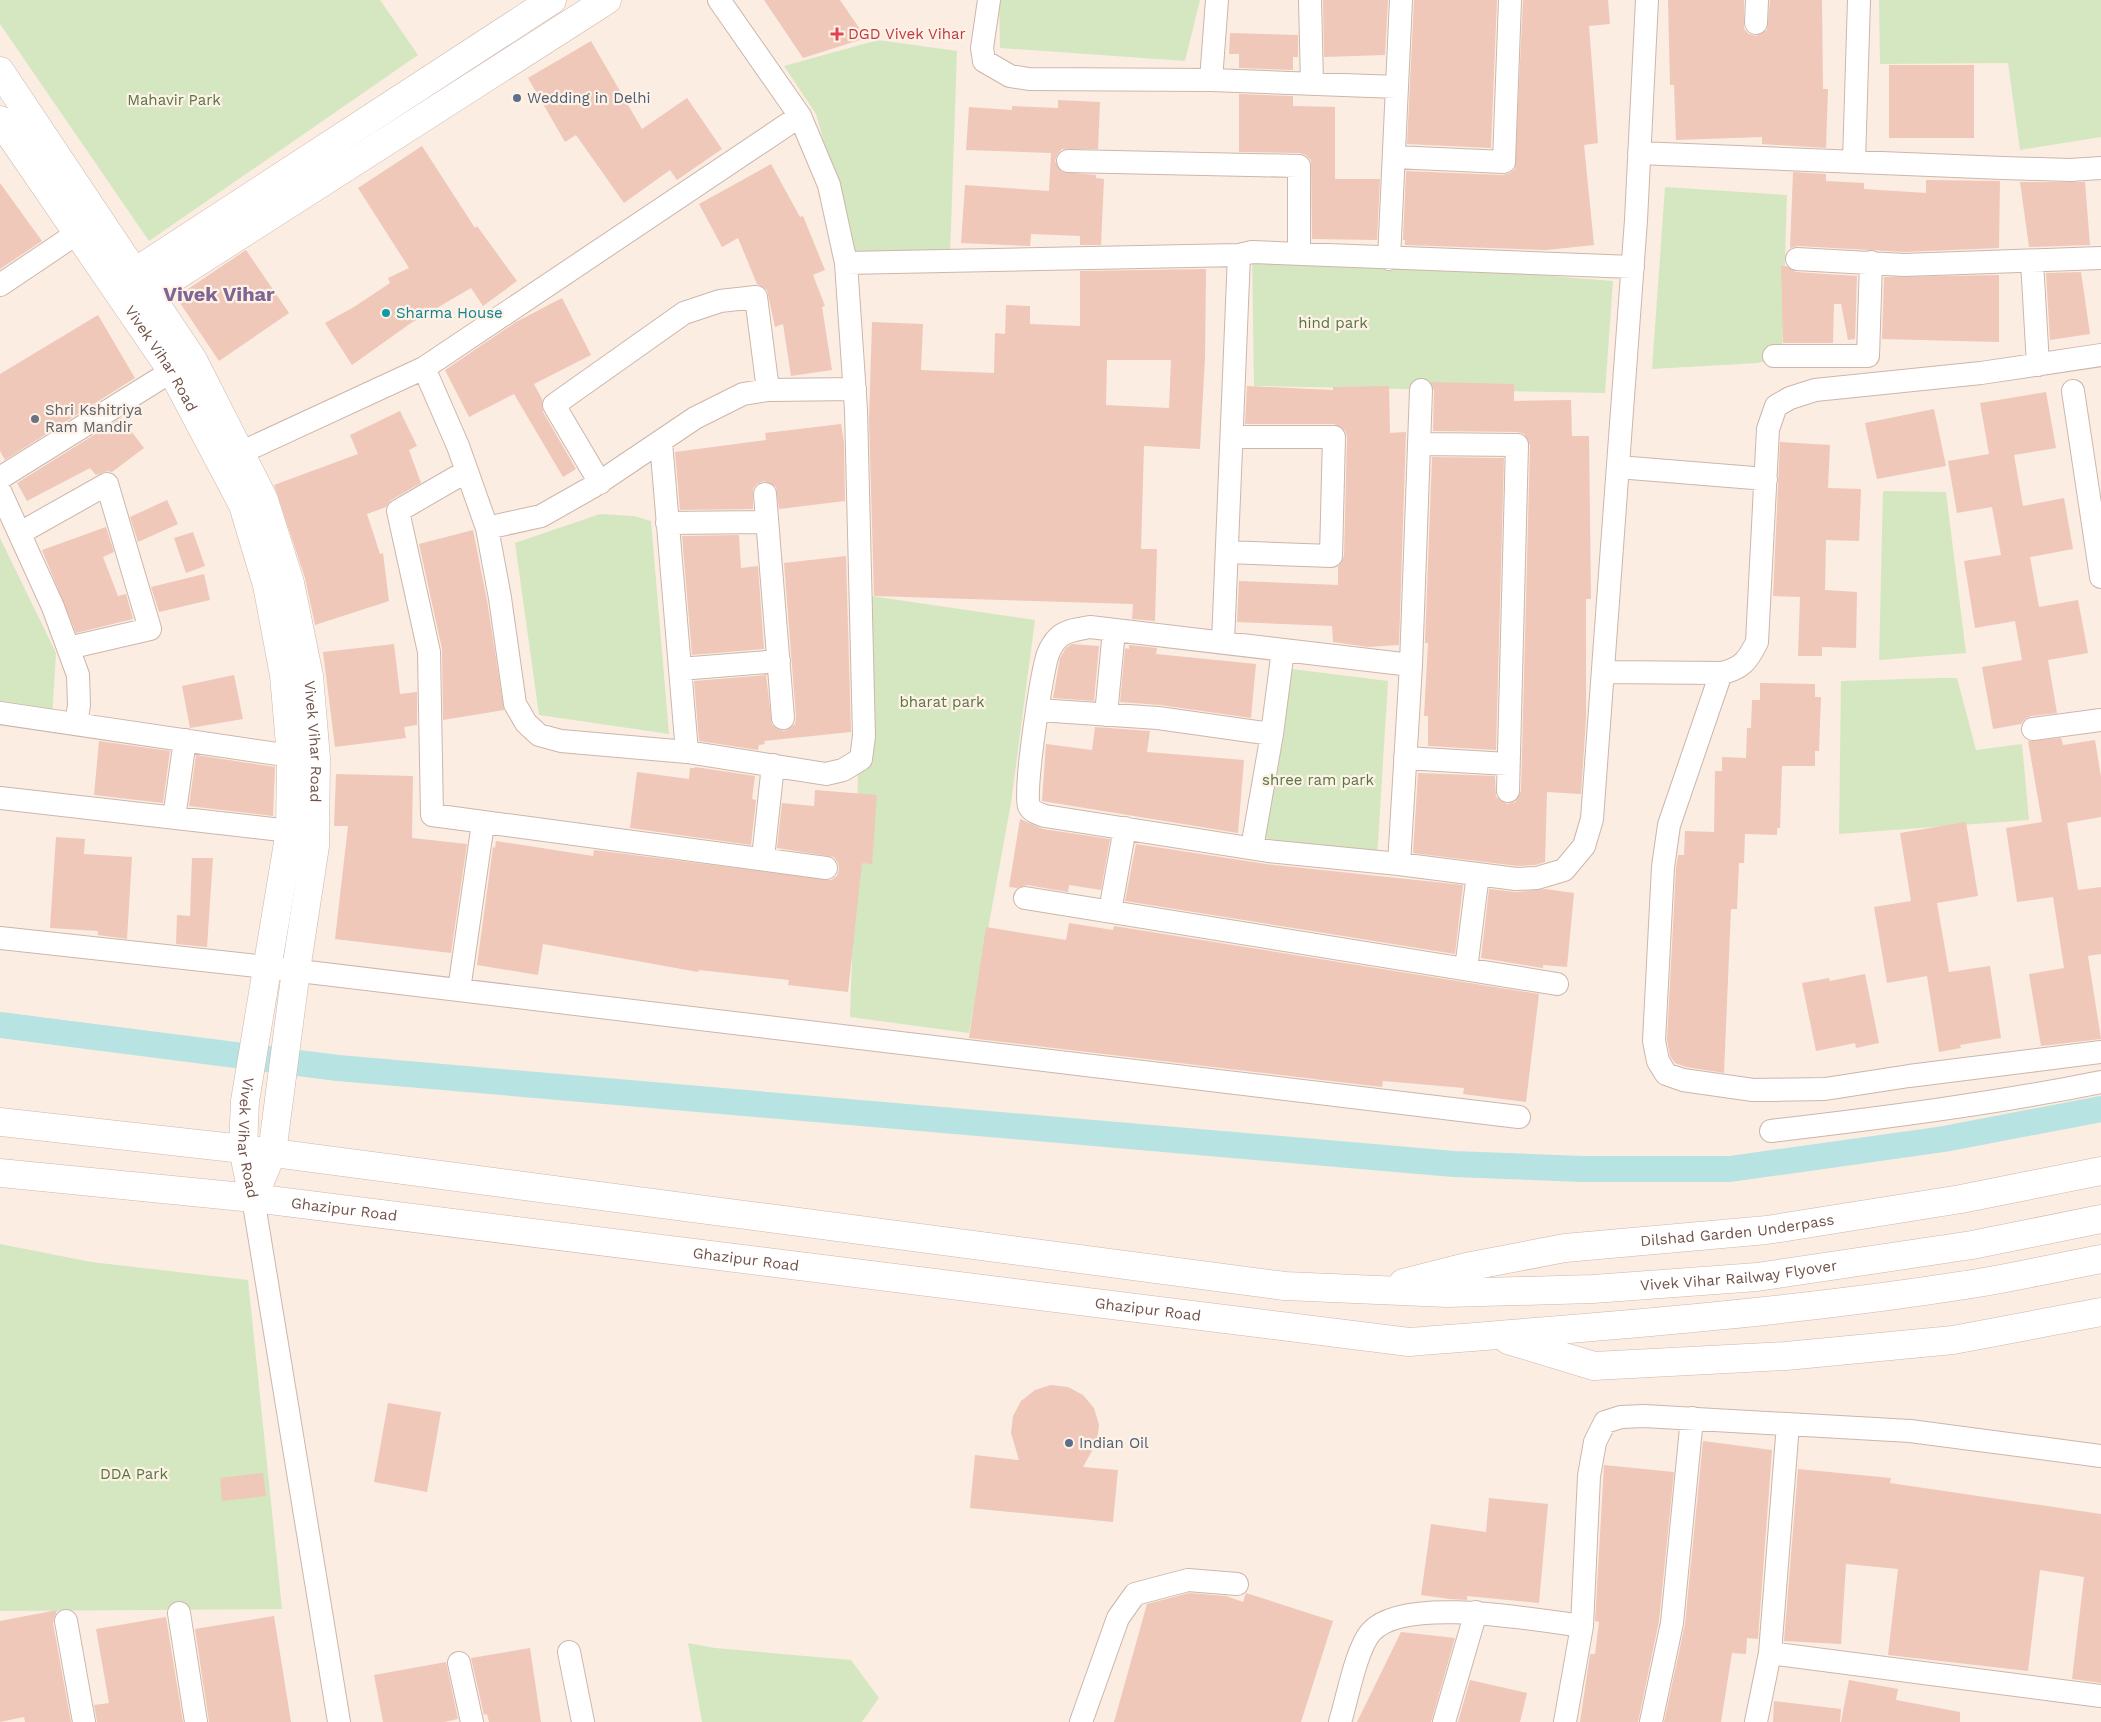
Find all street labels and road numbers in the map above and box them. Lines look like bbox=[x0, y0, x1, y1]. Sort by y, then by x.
street label: Vivek Vihar Road bbox=[121, 302, 201, 415]
street label: Vivek Vihar Road bbox=[300, 680, 325, 802]
street label: Vivek Vihar Road bbox=[234, 1076, 262, 1200]
street label: Ghazipur Road bbox=[290, 1194, 398, 1225]
street label: Dilshad Garden Underpass bbox=[1640, 1210, 1836, 1250]
street label: Ghazipur Road bbox=[692, 1244, 800, 1275]
street label: Vivek Vihar Railway Flyover bbox=[1640, 1256, 1838, 1295]
street label: Ghazipur Road bbox=[1094, 1294, 1202, 1325]

